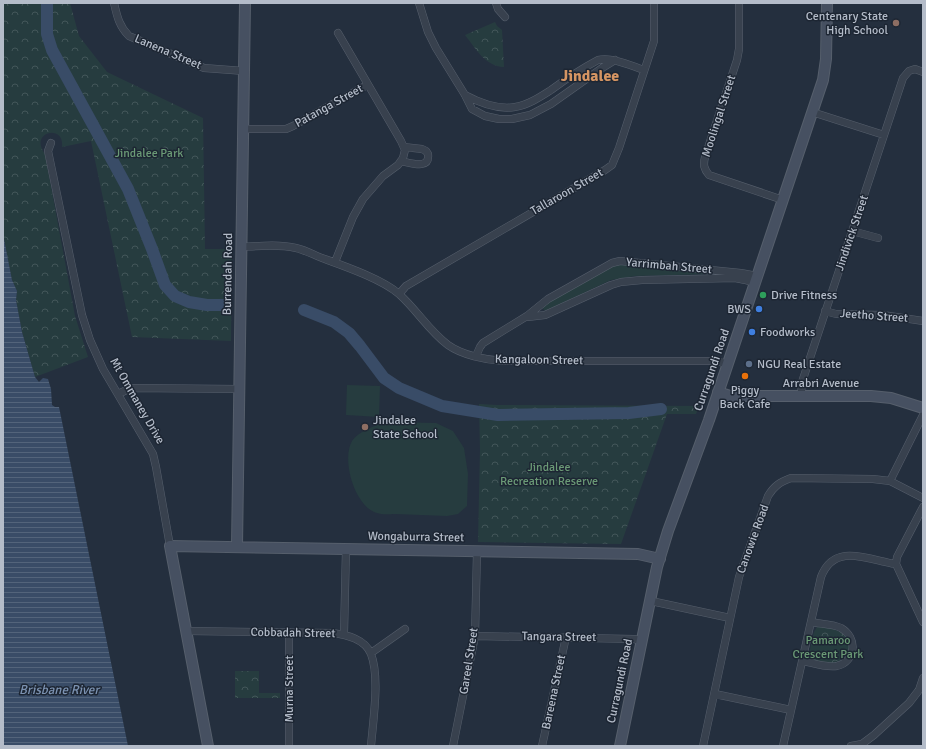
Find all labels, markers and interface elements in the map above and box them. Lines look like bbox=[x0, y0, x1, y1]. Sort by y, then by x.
place label: Centenary State High School bbox=[806, 9, 888, 38]
marker: Centenary State High School bbox=[891, 18, 901, 28]
street label: Lanena Street bbox=[132, 31, 204, 73]
district label: Jindalee bbox=[561, 66, 619, 86]
street label: Moolingal Street bbox=[699, 73, 739, 159]
street label: Patanga Street bbox=[292, 81, 366, 131]
park label: Jindalee Park bbox=[115, 146, 183, 161]
street label: Tallaroon Street bbox=[528, 165, 606, 219]
street label: Jindivick Street bbox=[832, 193, 872, 273]
street label: Burrendah Road bbox=[220, 233, 236, 315]
street label: Yarrimbah Street bbox=[625, 255, 713, 277]
place label: Drive Fitness bbox=[771, 288, 837, 303]
marker: Drive Fitness bbox=[758, 290, 768, 300]
place label: BWS bbox=[727, 302, 751, 317]
marker: BWS bbox=[754, 304, 764, 314]
street label: Jeetho Street bbox=[839, 306, 909, 326]
place label: Foodworks bbox=[760, 325, 815, 340]
street label: Curragundi Road bbox=[691, 327, 733, 413]
marker: Foodworks bbox=[747, 327, 757, 337]
street label: Kangaloon Street bbox=[495, 352, 583, 368]
street label: Mt Ommaney Drive bbox=[106, 355, 168, 447]
place label: NGU Real Estate bbox=[757, 357, 841, 372]
marker: NGU Real Estate bbox=[744, 359, 754, 369]
marker: Piggy Back Cafe bbox=[740, 371, 750, 381]
street label: Arrabri Avenue bbox=[783, 376, 859, 391]
place label: Piggy Back Cafe bbox=[720, 383, 770, 412]
place label: Jindalee State School bbox=[373, 413, 438, 442]
marker: Jindalee State School bbox=[360, 422, 370, 432]
park label: Jindalee Recreation Reserve bbox=[500, 460, 598, 489]
street label: Canowie Road bbox=[734, 502, 772, 576]
street label: Wongaburra Street bbox=[368, 529, 464, 545]
street label: Cobbadah Street bbox=[250, 625, 336, 641]
street label: Gareel Street bbox=[456, 627, 482, 695]
street label: Tangara Street bbox=[522, 629, 596, 645]
park label: Pamaroo Crescent Park bbox=[793, 633, 863, 662]
street label: Curragundi Road bbox=[604, 637, 636, 725]
street label: Bareena Street bbox=[539, 653, 569, 731]
street label: Murna Street bbox=[282, 655, 297, 723]
water label: Brisbane River bbox=[19, 682, 101, 698]

